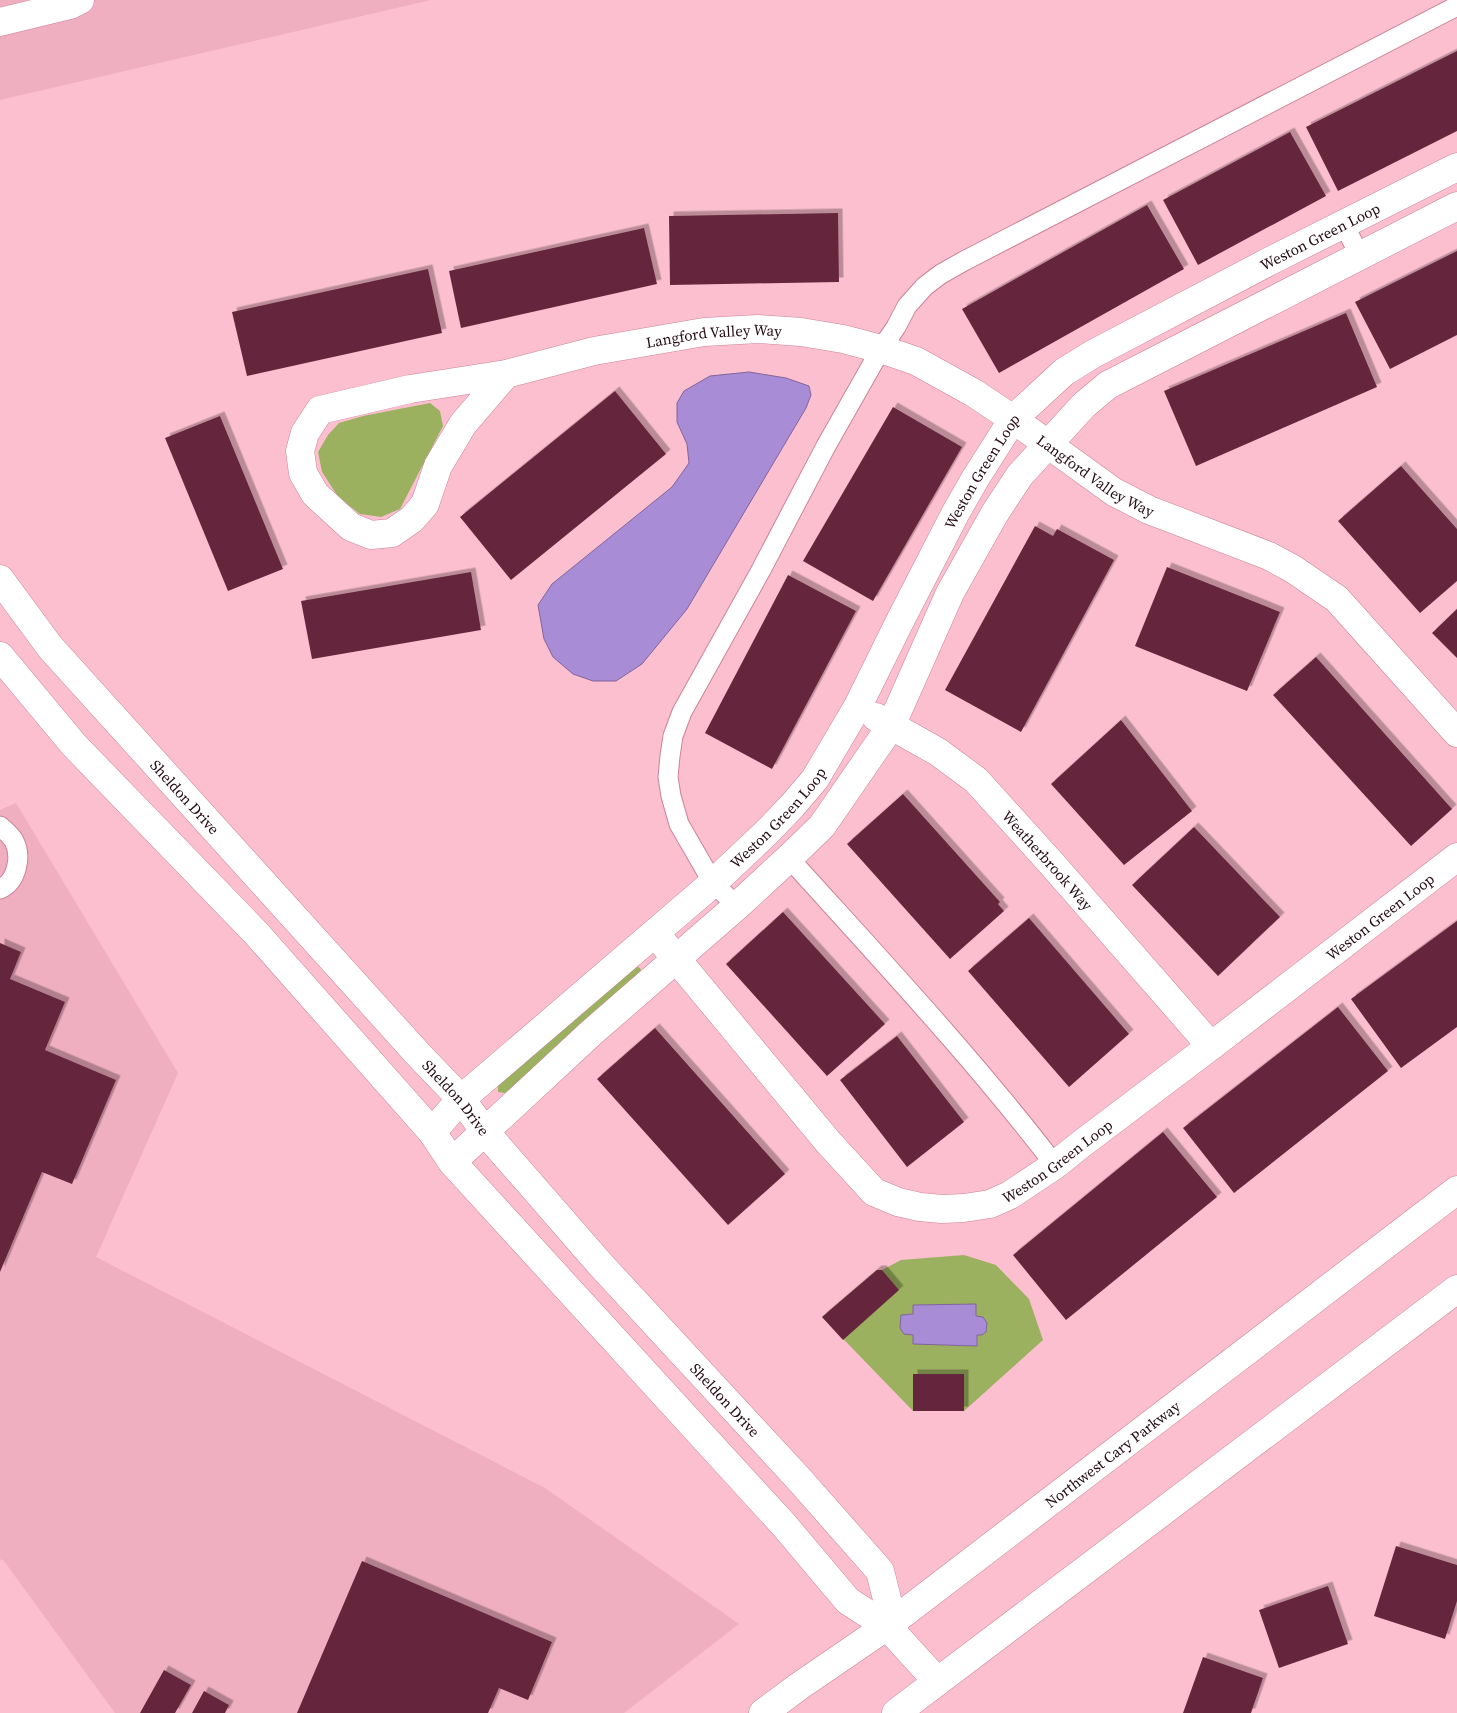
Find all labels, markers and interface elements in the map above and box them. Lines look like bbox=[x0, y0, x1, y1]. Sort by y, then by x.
street label: Weston Green Loop bbox=[1256, 197, 1384, 275]
street label: Langford Valley Way bbox=[644, 318, 783, 352]
street label: Weston Green Loop bbox=[939, 408, 1024, 532]
street label: Langford Valley Way bbox=[1033, 429, 1158, 522]
street label: Sheldon Drive bbox=[146, 755, 225, 839]
street label: Weston Green Loop bbox=[725, 763, 830, 873]
street label: Weatherbrook Way bbox=[998, 806, 1098, 915]
street label: Weston Green Loop bbox=[1321, 868, 1439, 965]
street label: Sheldon Drive bbox=[418, 1055, 495, 1140]
street label: Weston Green Loop bbox=[999, 1114, 1117, 1208]
street label: Sheldon Drive bbox=[686, 1358, 765, 1442]
street label: Northwest Cary Parkway bbox=[1040, 1395, 1184, 1512]

